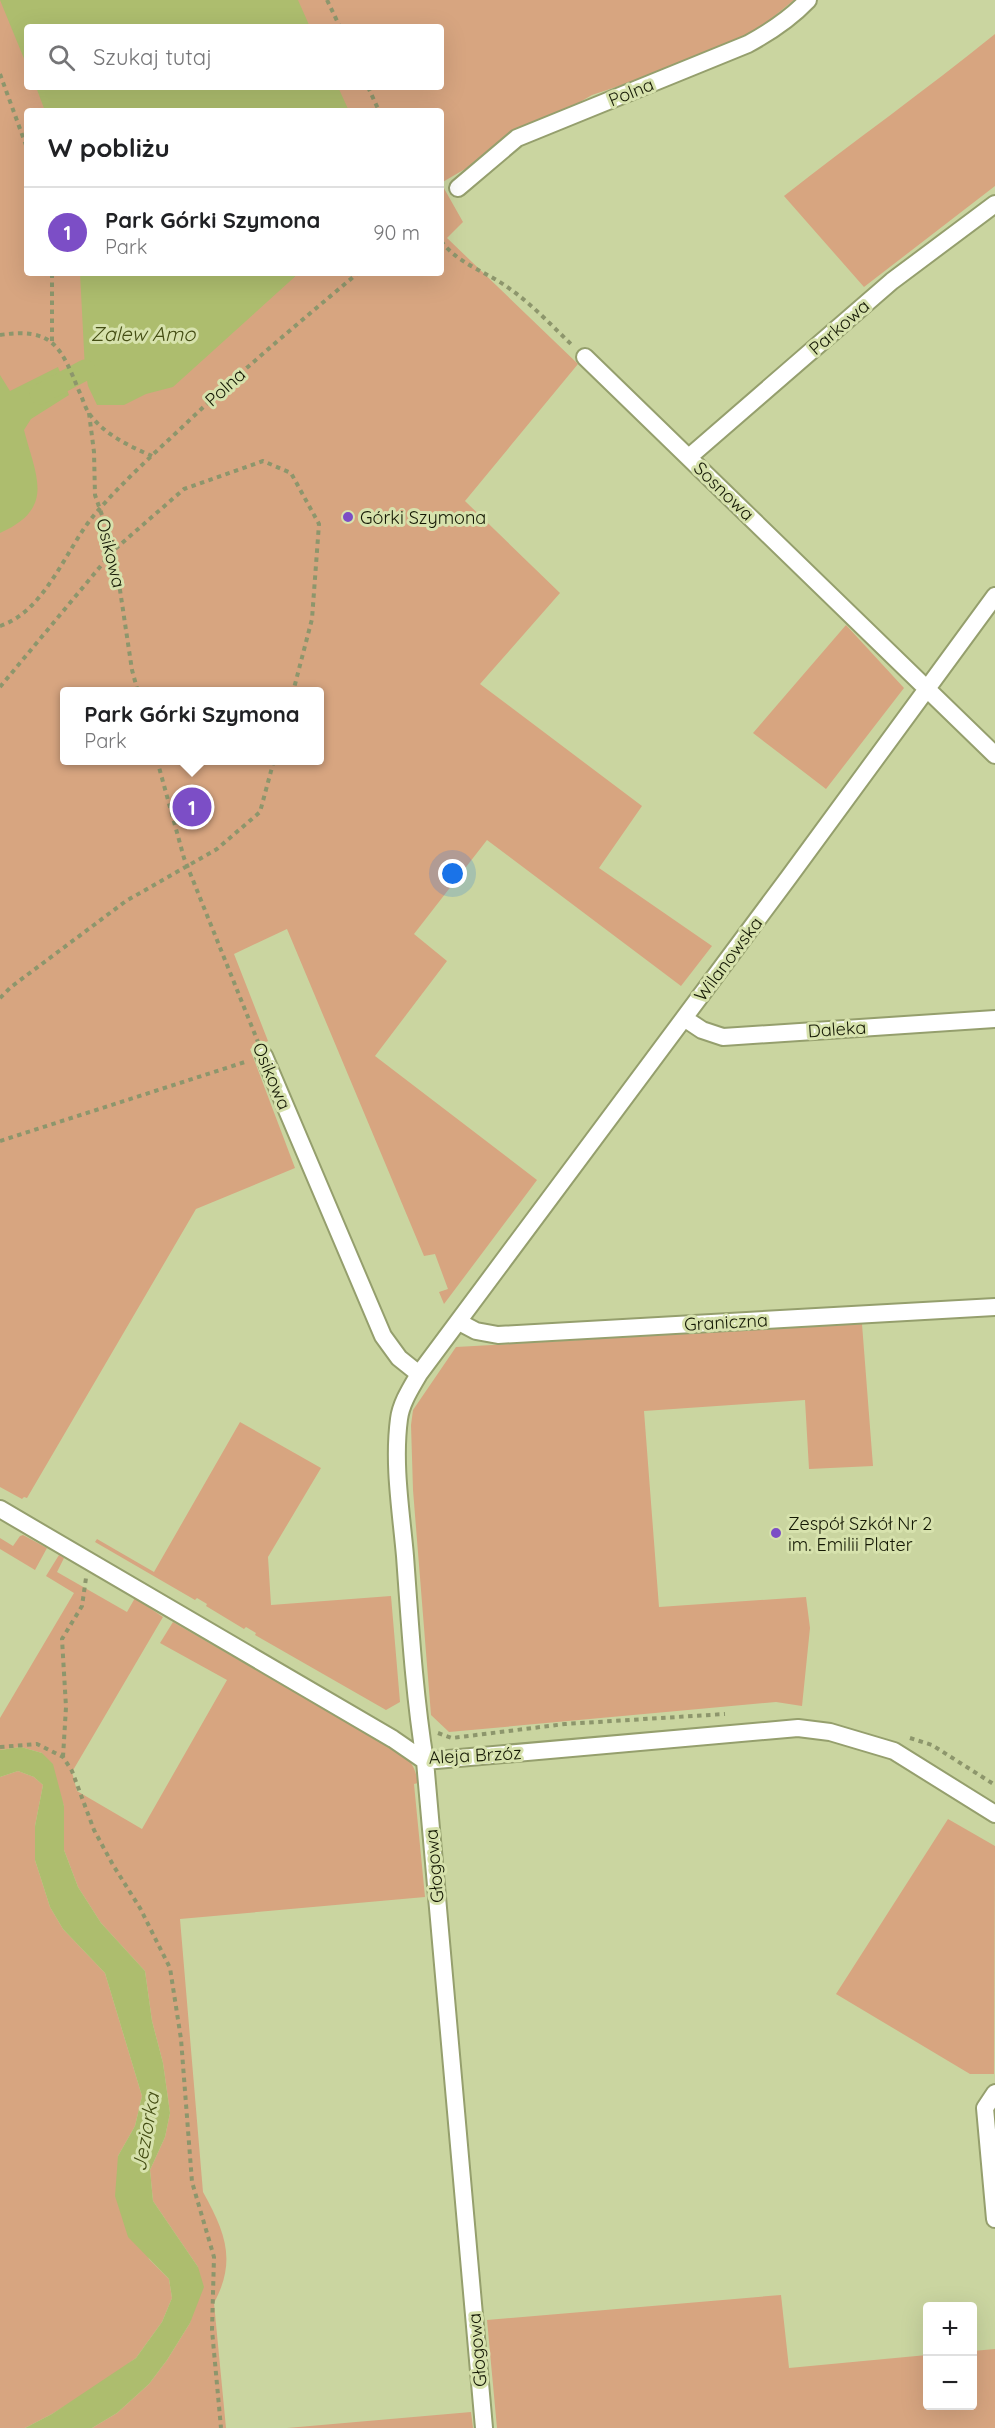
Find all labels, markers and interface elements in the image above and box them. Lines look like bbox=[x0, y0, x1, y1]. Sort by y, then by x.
search box bbox=[24, 24, 444, 90]
icon: search bbox=[45, 41, 78, 74]
text: Szukaj tutaj bbox=[93, 43, 212, 71]
street label: Polna bbox=[605, 73, 657, 111]
text: W pobliżu bbox=[48, 131, 170, 164]
text: Park Górki Szymona bbox=[105, 206, 320, 234]
text: 1 bbox=[64, 220, 71, 245]
text: 90 m bbox=[373, 220, 420, 245]
text: Park bbox=[105, 234, 147, 259]
street label: Parkowa bbox=[804, 294, 874, 360]
water label: Zalew Amo bbox=[91, 321, 196, 346]
street label: Polna bbox=[200, 363, 250, 411]
street label: Sosnowa bbox=[689, 457, 759, 525]
place label: Górki Szymona bbox=[360, 506, 486, 529]
marker: Górki Szymona bbox=[341, 510, 355, 524]
street label: Osikowa bbox=[91, 516, 131, 590]
popup bbox=[60, 687, 324, 765]
text: Park Górki Szymona bbox=[84, 700, 300, 728]
text: Park bbox=[84, 728, 127, 753]
pin: 1 bbox=[172, 784, 212, 830]
your location bbox=[438, 859, 467, 888]
street label: Wilanowska bbox=[689, 912, 767, 1006]
street label: Daleka bbox=[807, 1015, 867, 1043]
street label: Osikowa bbox=[248, 1039, 296, 1113]
street label: Graniczna bbox=[684, 1308, 768, 1336]
place label: Zespół Szkół Nr 2 im. Emilii Plater bbox=[788, 1512, 932, 1556]
marker: Zespół Szkół Nr 2 im. Emilii Plater bbox=[769, 1526, 783, 1540]
street label: Aleja Brzóz bbox=[428, 1741, 522, 1769]
street label: Głogowa bbox=[419, 1828, 449, 1904]
water label: Jeziorka bbox=[126, 2089, 165, 2173]
map controls bbox=[923, 2302, 977, 2410]
button: + bbox=[923, 2302, 977, 2356]
street label: Głogowa bbox=[462, 2312, 492, 2388]
button: − bbox=[923, 2356, 977, 2410]

